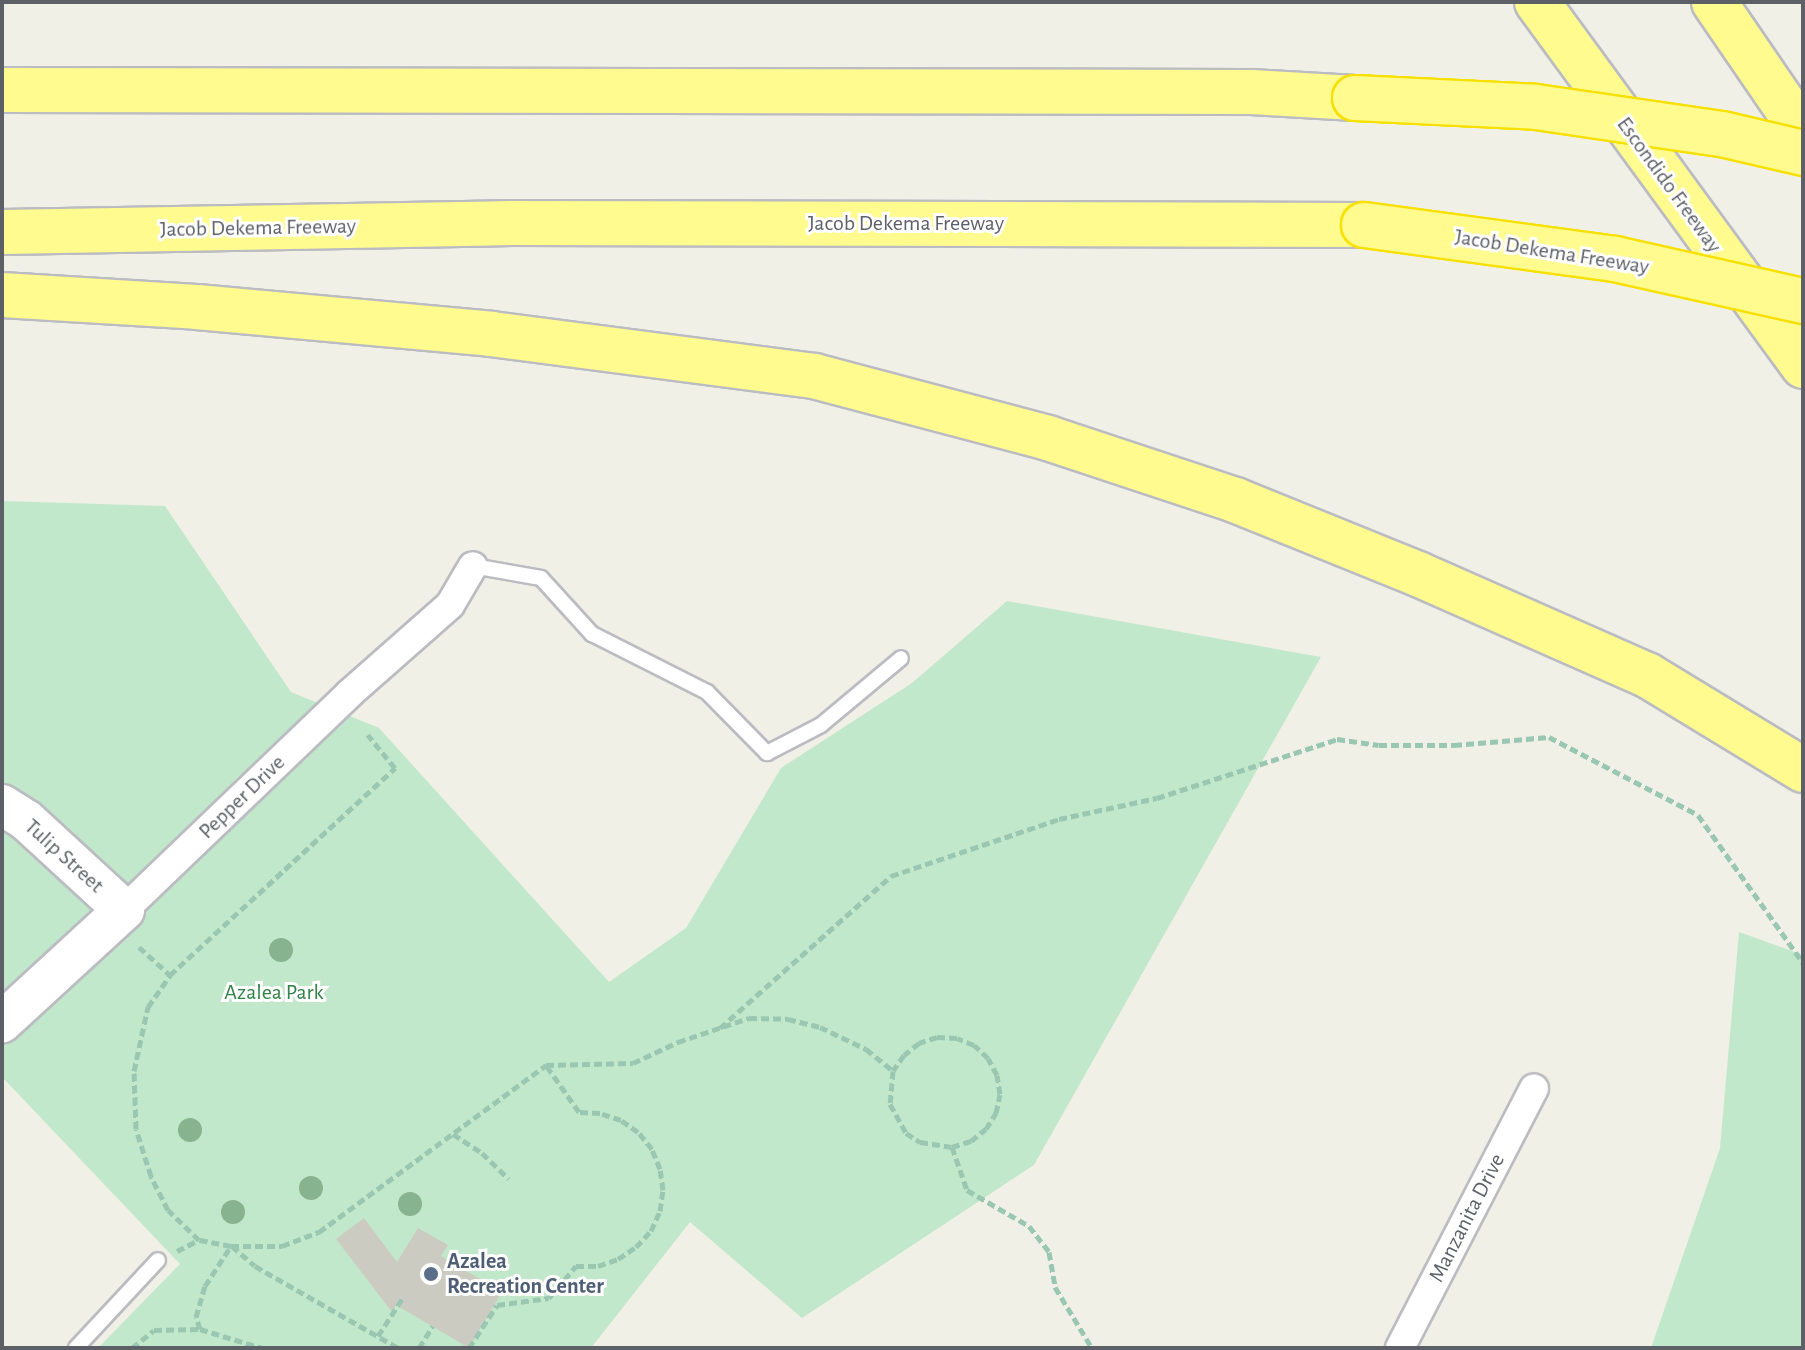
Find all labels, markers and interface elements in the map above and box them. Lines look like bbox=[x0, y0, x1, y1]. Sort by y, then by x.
street label: Escondido Freeway bbox=[1611, 112, 1727, 258]
street label: Jacob Dekema Freeway bbox=[808, 211, 1004, 237]
street label: Jacob Dekema Freeway bbox=[160, 213, 356, 243]
street label: Jacob Dekema Freeway bbox=[1453, 224, 1651, 280]
street label: Pepper Drive bbox=[193, 749, 291, 845]
street label: Tulip Street bbox=[19, 813, 109, 899]
park label: Azalea Park bbox=[224, 980, 324, 1006]
street label: Manzanita Drive bbox=[1423, 1149, 1511, 1287]
place label: Azalea Recreation Center bbox=[447, 1248, 604, 1300]
marker: Azalea Recreation Center bbox=[422, 1265, 440, 1283]

